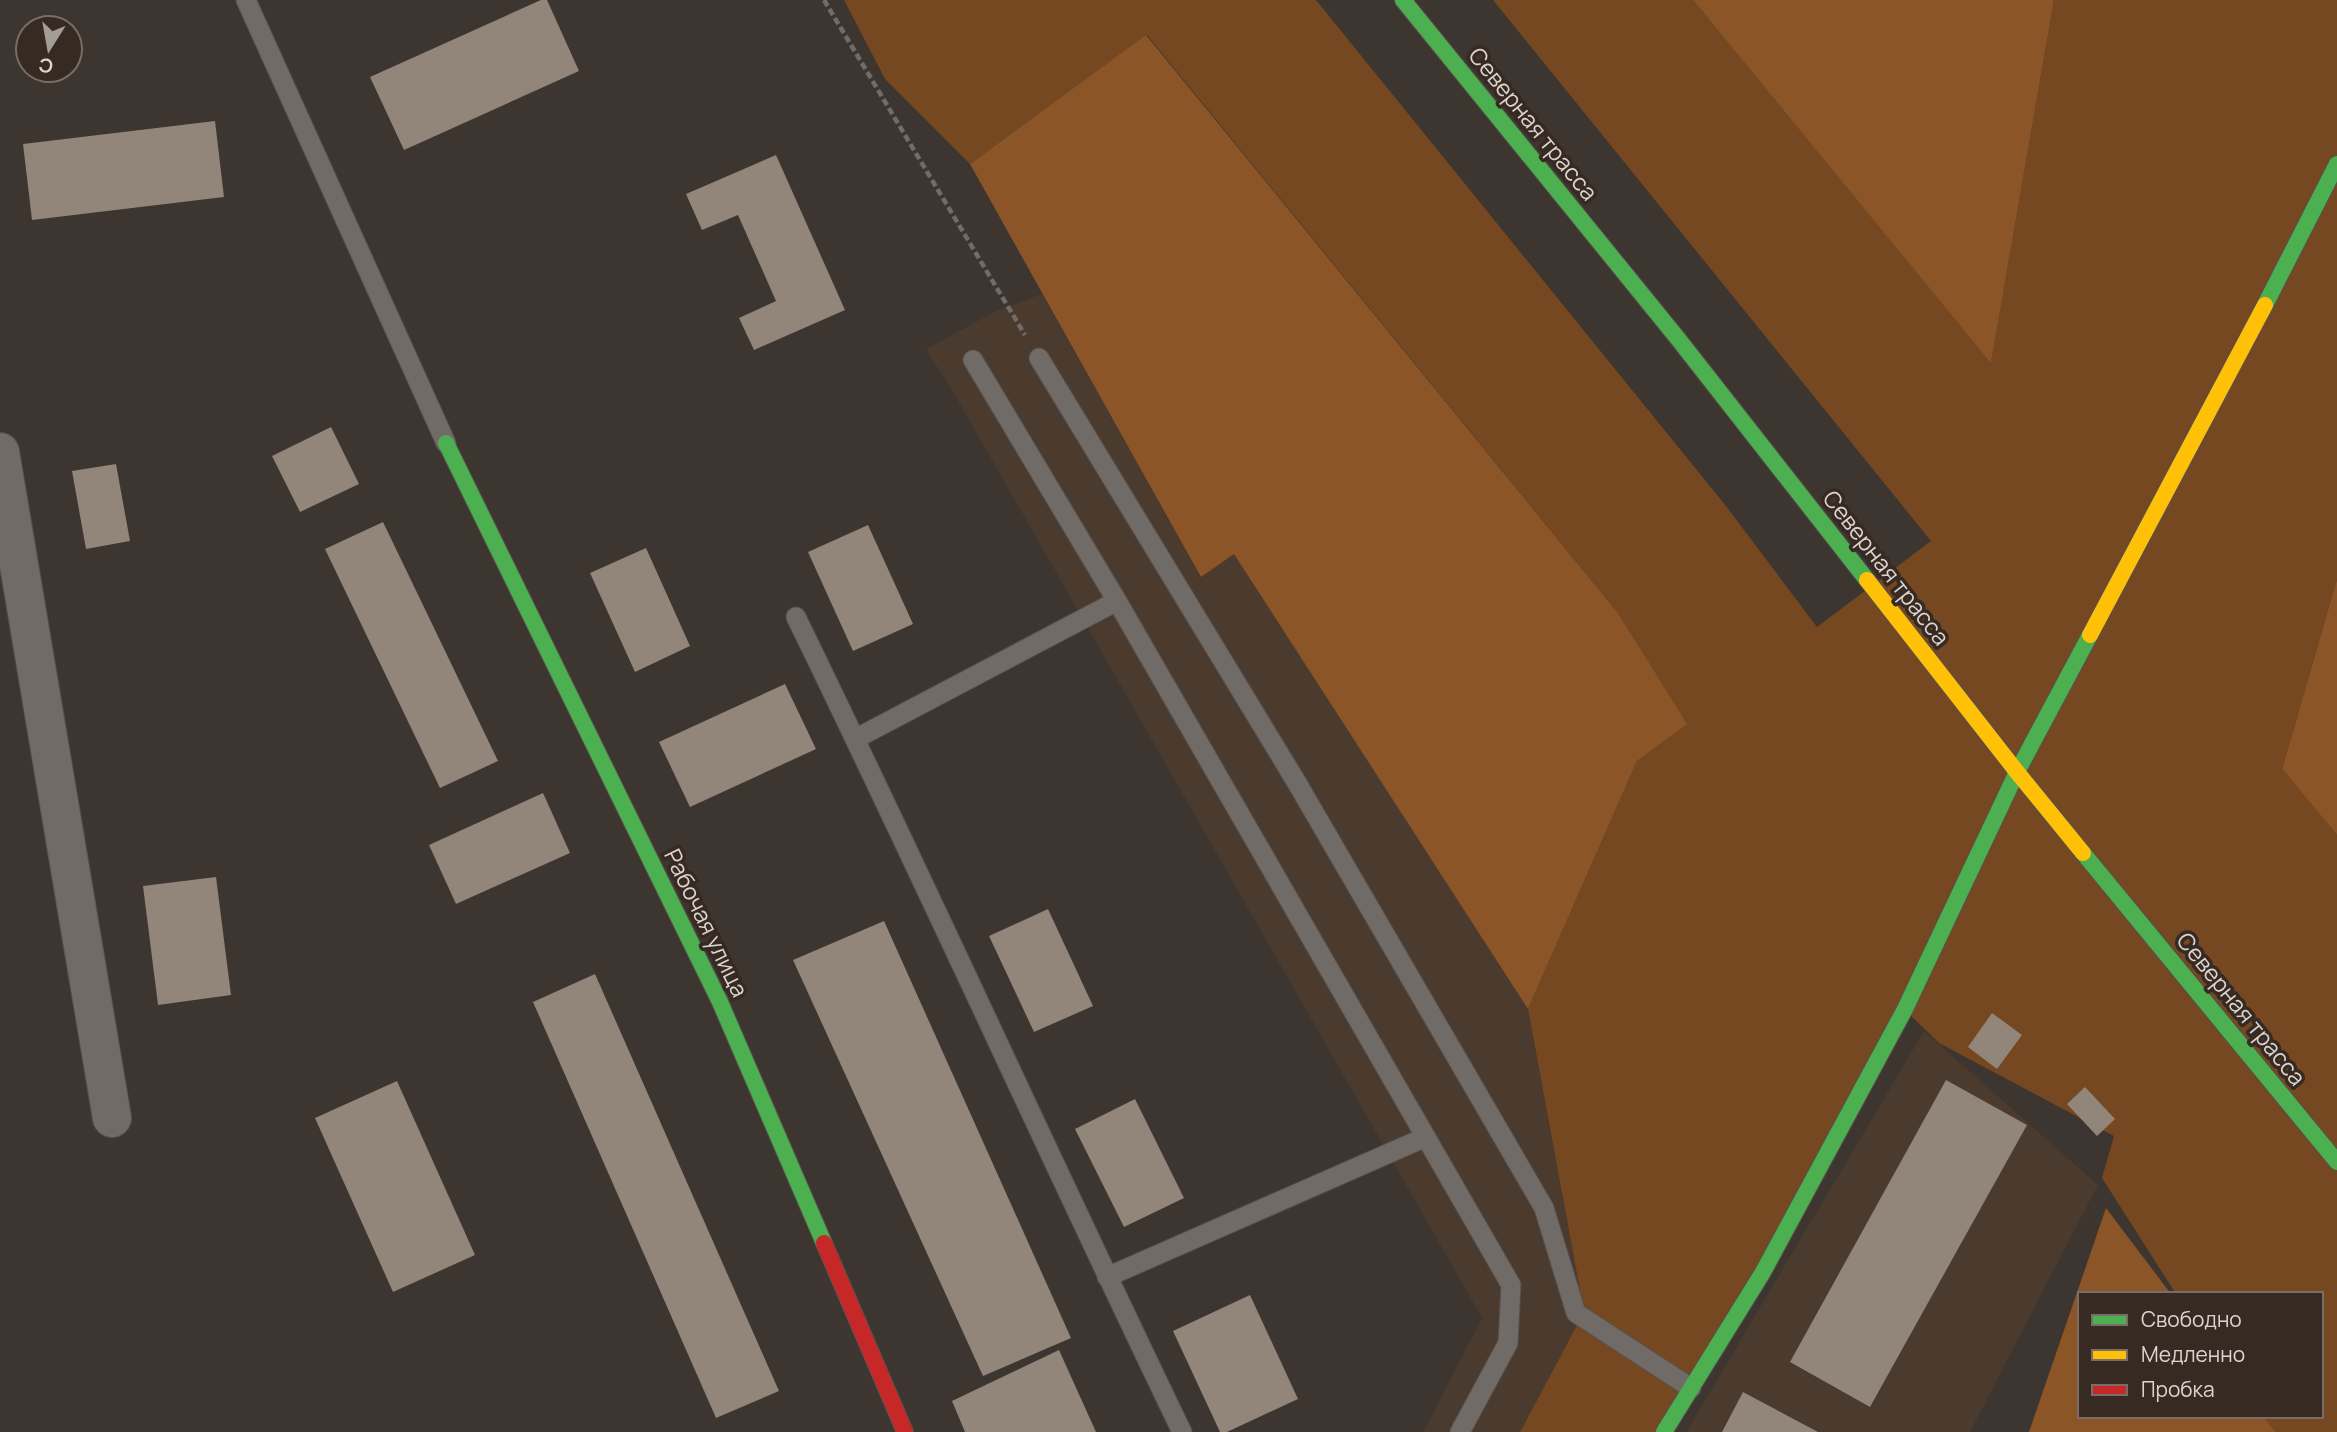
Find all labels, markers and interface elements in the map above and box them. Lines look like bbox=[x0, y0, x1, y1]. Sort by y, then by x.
north arrow bbox=[14, 14, 84, 84]
street label: Северная трасса bbox=[1462, 40, 1606, 207]
text: С bbox=[36, 52, 55, 80]
street label: Северная трасса bbox=[1816, 483, 1958, 652]
street label: Рабочая улица bbox=[657, 843, 757, 1002]
street label: Северная трасса bbox=[2170, 925, 2314, 1092]
legend bbox=[2078, 1292, 2323, 1418]
text: Свободно bbox=[2141, 1305, 2242, 1333]
text: Медленно bbox=[2141, 1340, 2245, 1368]
text: Пробка bbox=[2141, 1375, 2215, 1403]

